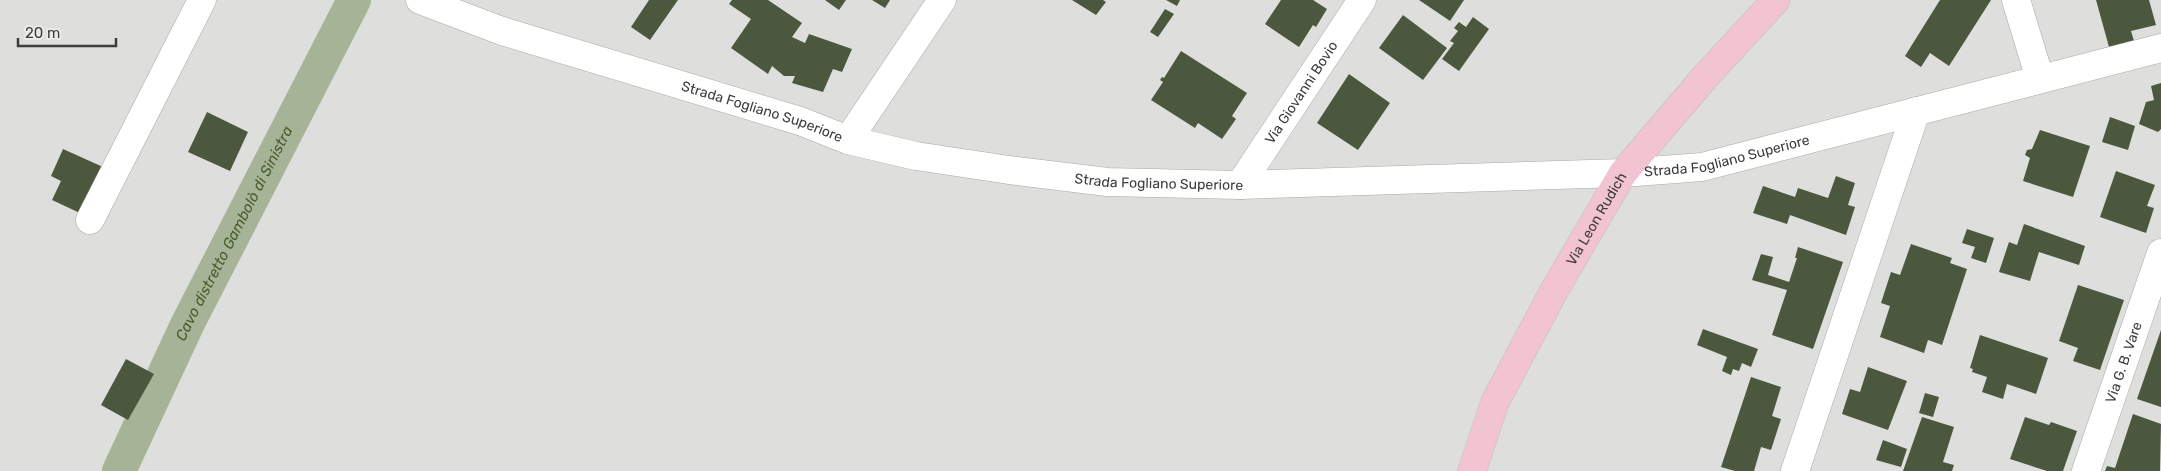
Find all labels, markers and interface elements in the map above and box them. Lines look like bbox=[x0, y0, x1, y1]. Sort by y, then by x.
scale bar bbox=[18, 15, 115, 47]
text: 20 m bbox=[25, 24, 60, 42]
street label: Via Giovanni Bovio bbox=[1261, 38, 1342, 147]
street label: Strada Fogliano Superiore bbox=[679, 78, 845, 146]
water label: Cavo distretto Gambolò di Sinistra bbox=[172, 123, 297, 344]
street label: Strada Fogliano Superiore bbox=[1644, 131, 1812, 180]
street label: Strada Fogliano Superiore bbox=[1074, 170, 1243, 194]
street label: Via Leon Rudich bbox=[1563, 170, 1630, 269]
street label: Via G. B. Vare bbox=[2102, 319, 2146, 405]

